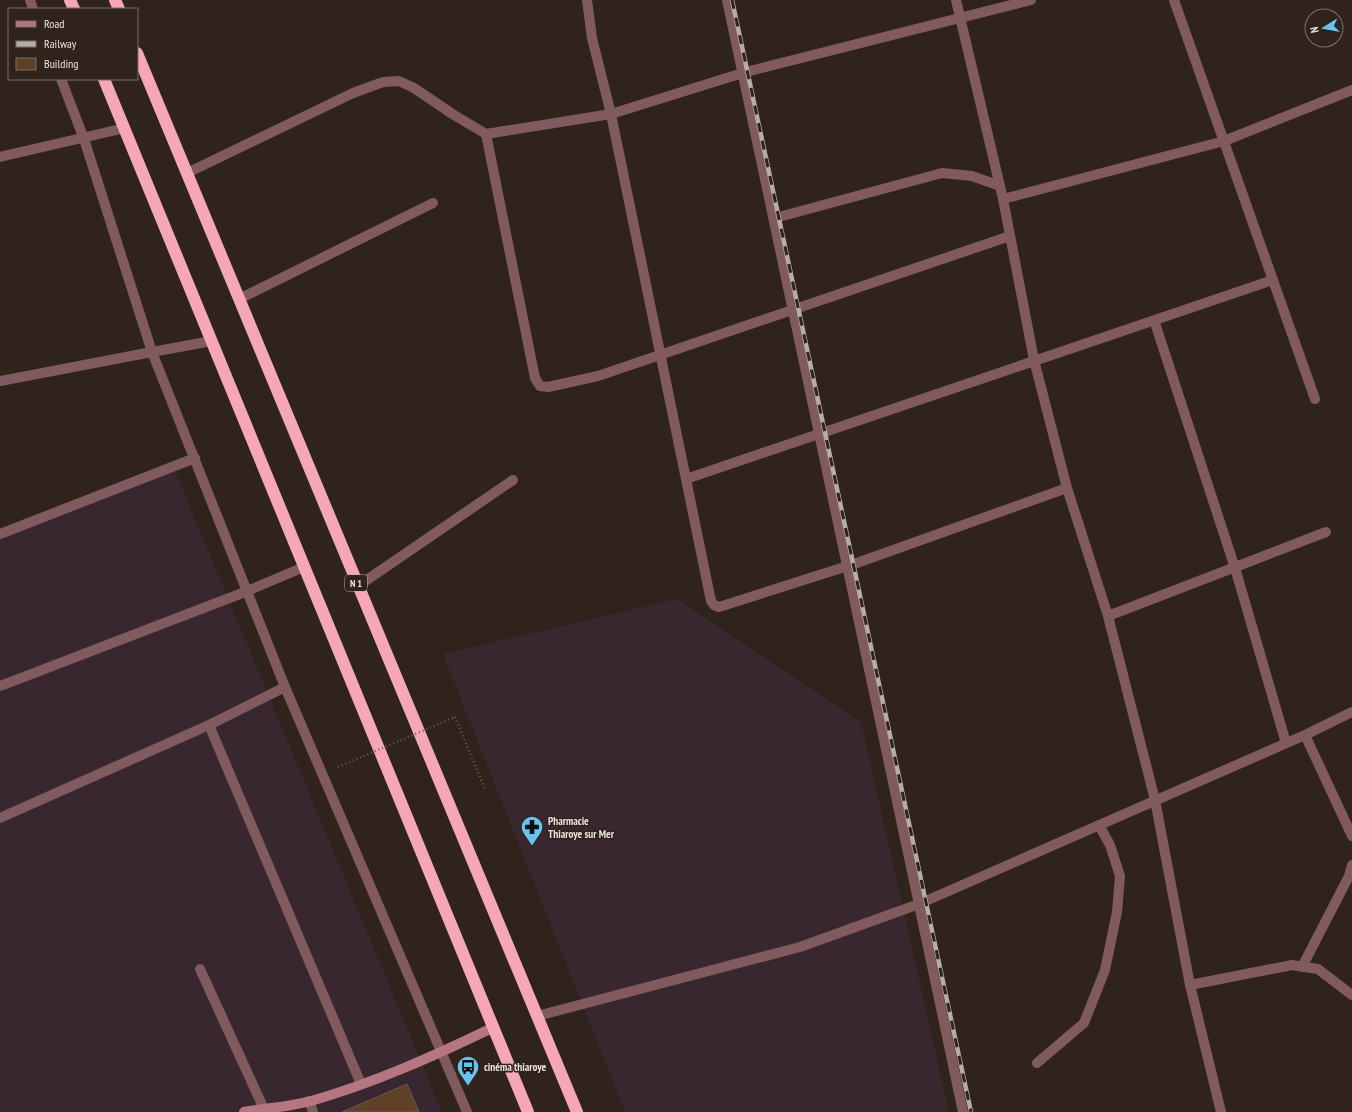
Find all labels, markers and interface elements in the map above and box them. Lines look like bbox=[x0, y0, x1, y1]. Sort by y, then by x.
legend bbox=[8, 8, 138, 80]
north arrow bbox=[1304, 8, 1344, 48]
text: Road bbox=[44, 16, 64, 31]
text: N bbox=[1307, 26, 1322, 34]
text: Railway bbox=[44, 36, 77, 51]
text: Building bbox=[44, 56, 79, 71]
road number: N 1 bbox=[345, 575, 367, 591]
pharmacy icon: Pharmacie Thiaroye sur Mer bbox=[519, 814, 545, 847]
place label: Pharmacie Thiaroye sur Mer bbox=[548, 814, 615, 841]
bus stop icon: cinéma thiaroye bbox=[455, 1054, 481, 1087]
place label: cinéma thiaroye bbox=[484, 1060, 547, 1074]

